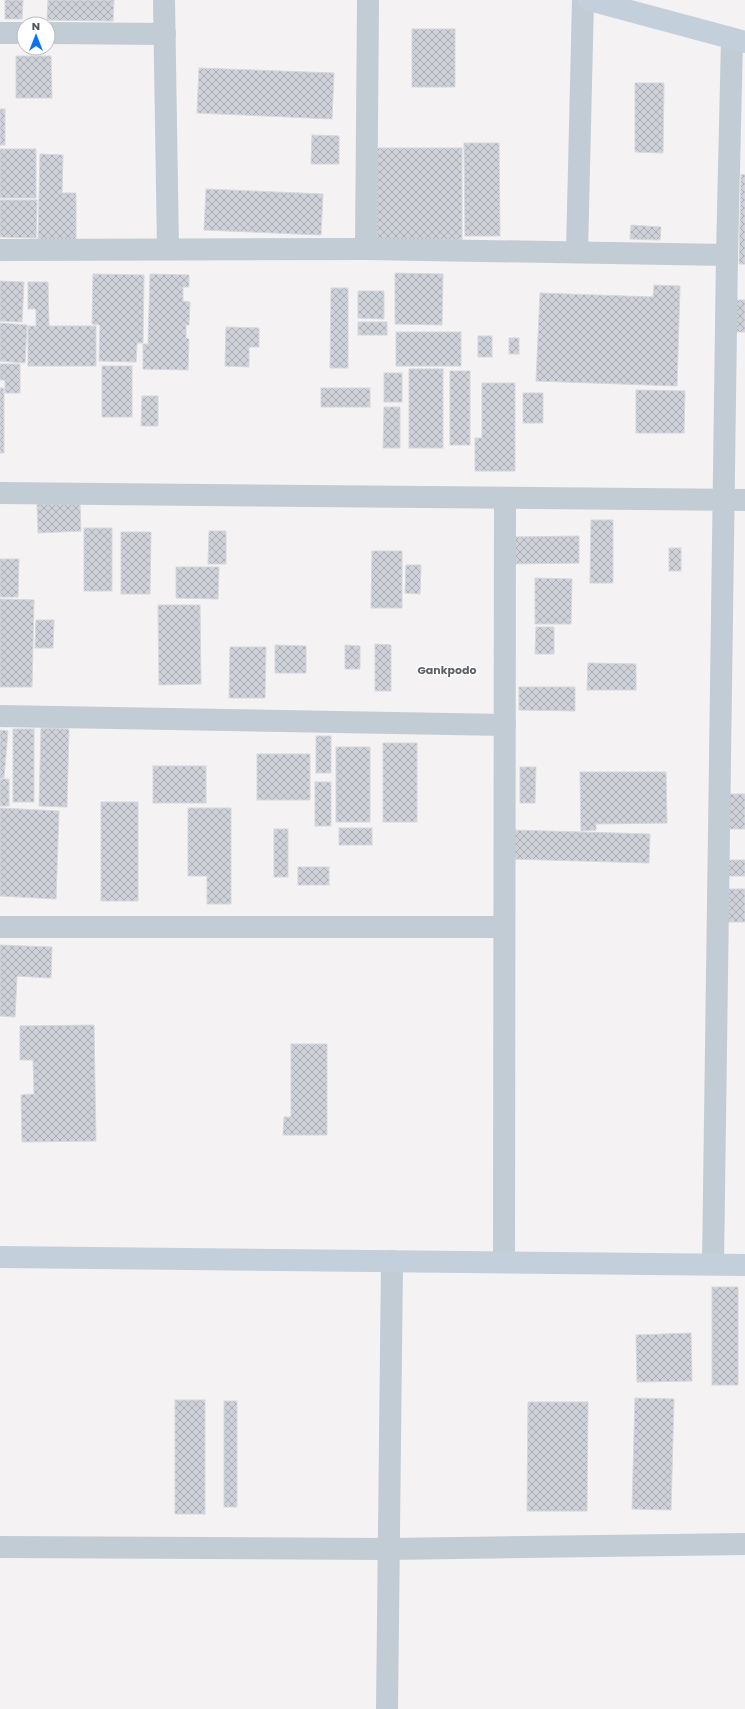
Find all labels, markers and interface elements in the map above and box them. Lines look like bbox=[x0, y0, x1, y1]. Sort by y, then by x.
north arrow bbox=[16, 16, 56, 56]
text: N bbox=[32, 18, 40, 34]
district label: Gankpodo bbox=[417, 662, 477, 678]

